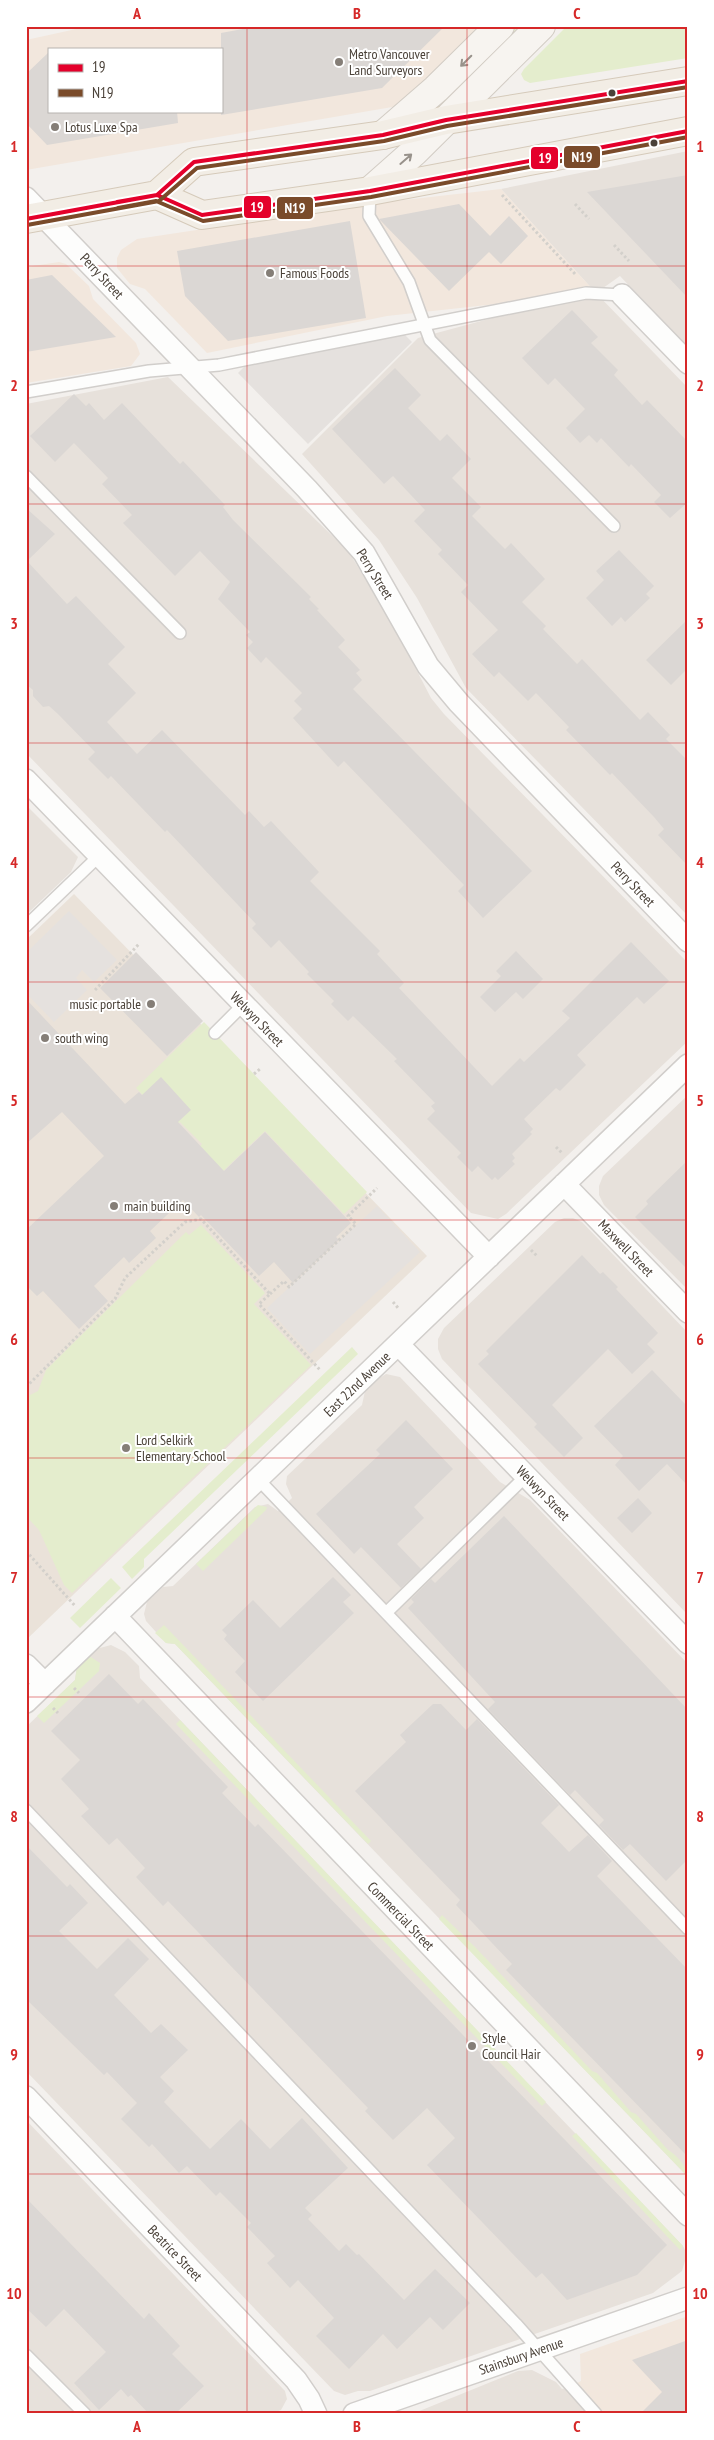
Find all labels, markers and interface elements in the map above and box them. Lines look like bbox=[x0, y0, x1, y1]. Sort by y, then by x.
text: A bbox=[132, 3, 142, 23]
text: B bbox=[353, 3, 361, 23]
text: C bbox=[573, 3, 581, 23]
place label: Metro Vancouver Land Surveyors bbox=[349, 45, 430, 79]
legend bbox=[48, 48, 222, 112]
one-way arrow bbox=[459, 55, 472, 67]
marker: Metro Vancouver Land Surveyors bbox=[333, 56, 345, 68]
text: 19 bbox=[92, 57, 106, 76]
text: N19 bbox=[92, 83, 114, 102]
unlabelled marker bbox=[607, 88, 617, 98]
place label: Lotus Luxe Spa bbox=[65, 118, 138, 136]
marker: Lotus Luxe Spa bbox=[49, 121, 61, 133]
text: 1 bbox=[10, 136, 18, 156]
text: 1 bbox=[696, 136, 704, 156]
unlabelled marker bbox=[649, 138, 659, 148]
line badge: N19 bbox=[563, 145, 601, 169]
line badge: 19 bbox=[530, 146, 559, 170]
text: N19 bbox=[572, 148, 593, 166]
text: 19 bbox=[538, 149, 552, 167]
one-way arrow bbox=[400, 153, 413, 165]
line badge: 19 bbox=[243, 195, 272, 219]
line badge: N19 bbox=[276, 196, 314, 220]
text: 19 bbox=[250, 198, 264, 216]
text: N19 bbox=[285, 199, 306, 217]
street label: Perry Street bbox=[76, 249, 128, 303]
place label: Famous Foods bbox=[280, 264, 349, 282]
marker: Famous Foods bbox=[264, 267, 276, 279]
text: 2 bbox=[10, 375, 18, 395]
text: 2 bbox=[696, 375, 704, 395]
street label: Perry Street bbox=[352, 545, 398, 603]
text: 3 bbox=[10, 613, 18, 633]
text: 3 bbox=[696, 613, 704, 633]
text: 4 bbox=[10, 852, 18, 872]
text: 4 bbox=[696, 852, 704, 872]
street label: Perry Street bbox=[607, 858, 659, 911]
street label: Welwyn Street bbox=[226, 988, 288, 1050]
place label: music portable bbox=[69, 995, 141, 1013]
marker: music portable bbox=[145, 998, 157, 1010]
place label: south wing bbox=[55, 1029, 108, 1047]
marker: south wing bbox=[39, 1032, 51, 1044]
text: 5 bbox=[10, 1090, 18, 1110]
text: 5 bbox=[696, 1090, 704, 1110]
place label: main building bbox=[124, 1197, 191, 1215]
marker: main building bbox=[108, 1200, 120, 1212]
street label: Maxwell Street bbox=[594, 1216, 658, 1280]
text: 6 bbox=[10, 1329, 18, 1349]
text: 6 bbox=[696, 1329, 704, 1349]
street label: East 22nd Avenue bbox=[320, 1348, 394, 1420]
place label: Lord Selkirk Elementary School bbox=[136, 1431, 226, 1465]
marker: Lord Selkirk Elementary School bbox=[120, 1442, 132, 1454]
street label: Welwyn Street bbox=[512, 1462, 574, 1524]
text: 7 bbox=[10, 1567, 18, 1587]
text: 7 bbox=[696, 1567, 704, 1587]
text: 8 bbox=[10, 1806, 18, 1826]
text: 8 bbox=[696, 1806, 704, 1826]
street label: Commercial Street bbox=[364, 1878, 438, 1954]
place label: Style Council Hair bbox=[482, 2029, 541, 2063]
marker: Style Council Hair bbox=[466, 2040, 478, 2052]
text: 9 bbox=[10, 2044, 18, 2064]
text: 9 bbox=[696, 2044, 704, 2064]
street label: Beatrice Street bbox=[144, 2221, 206, 2285]
text: 10 bbox=[6, 2283, 22, 2303]
text: 10 bbox=[692, 2283, 708, 2303]
street label: Stainsbury Avenue bbox=[476, 2333, 566, 2379]
text: A bbox=[132, 2416, 142, 2436]
text: B bbox=[353, 2416, 361, 2436]
text: C bbox=[573, 2416, 581, 2436]

